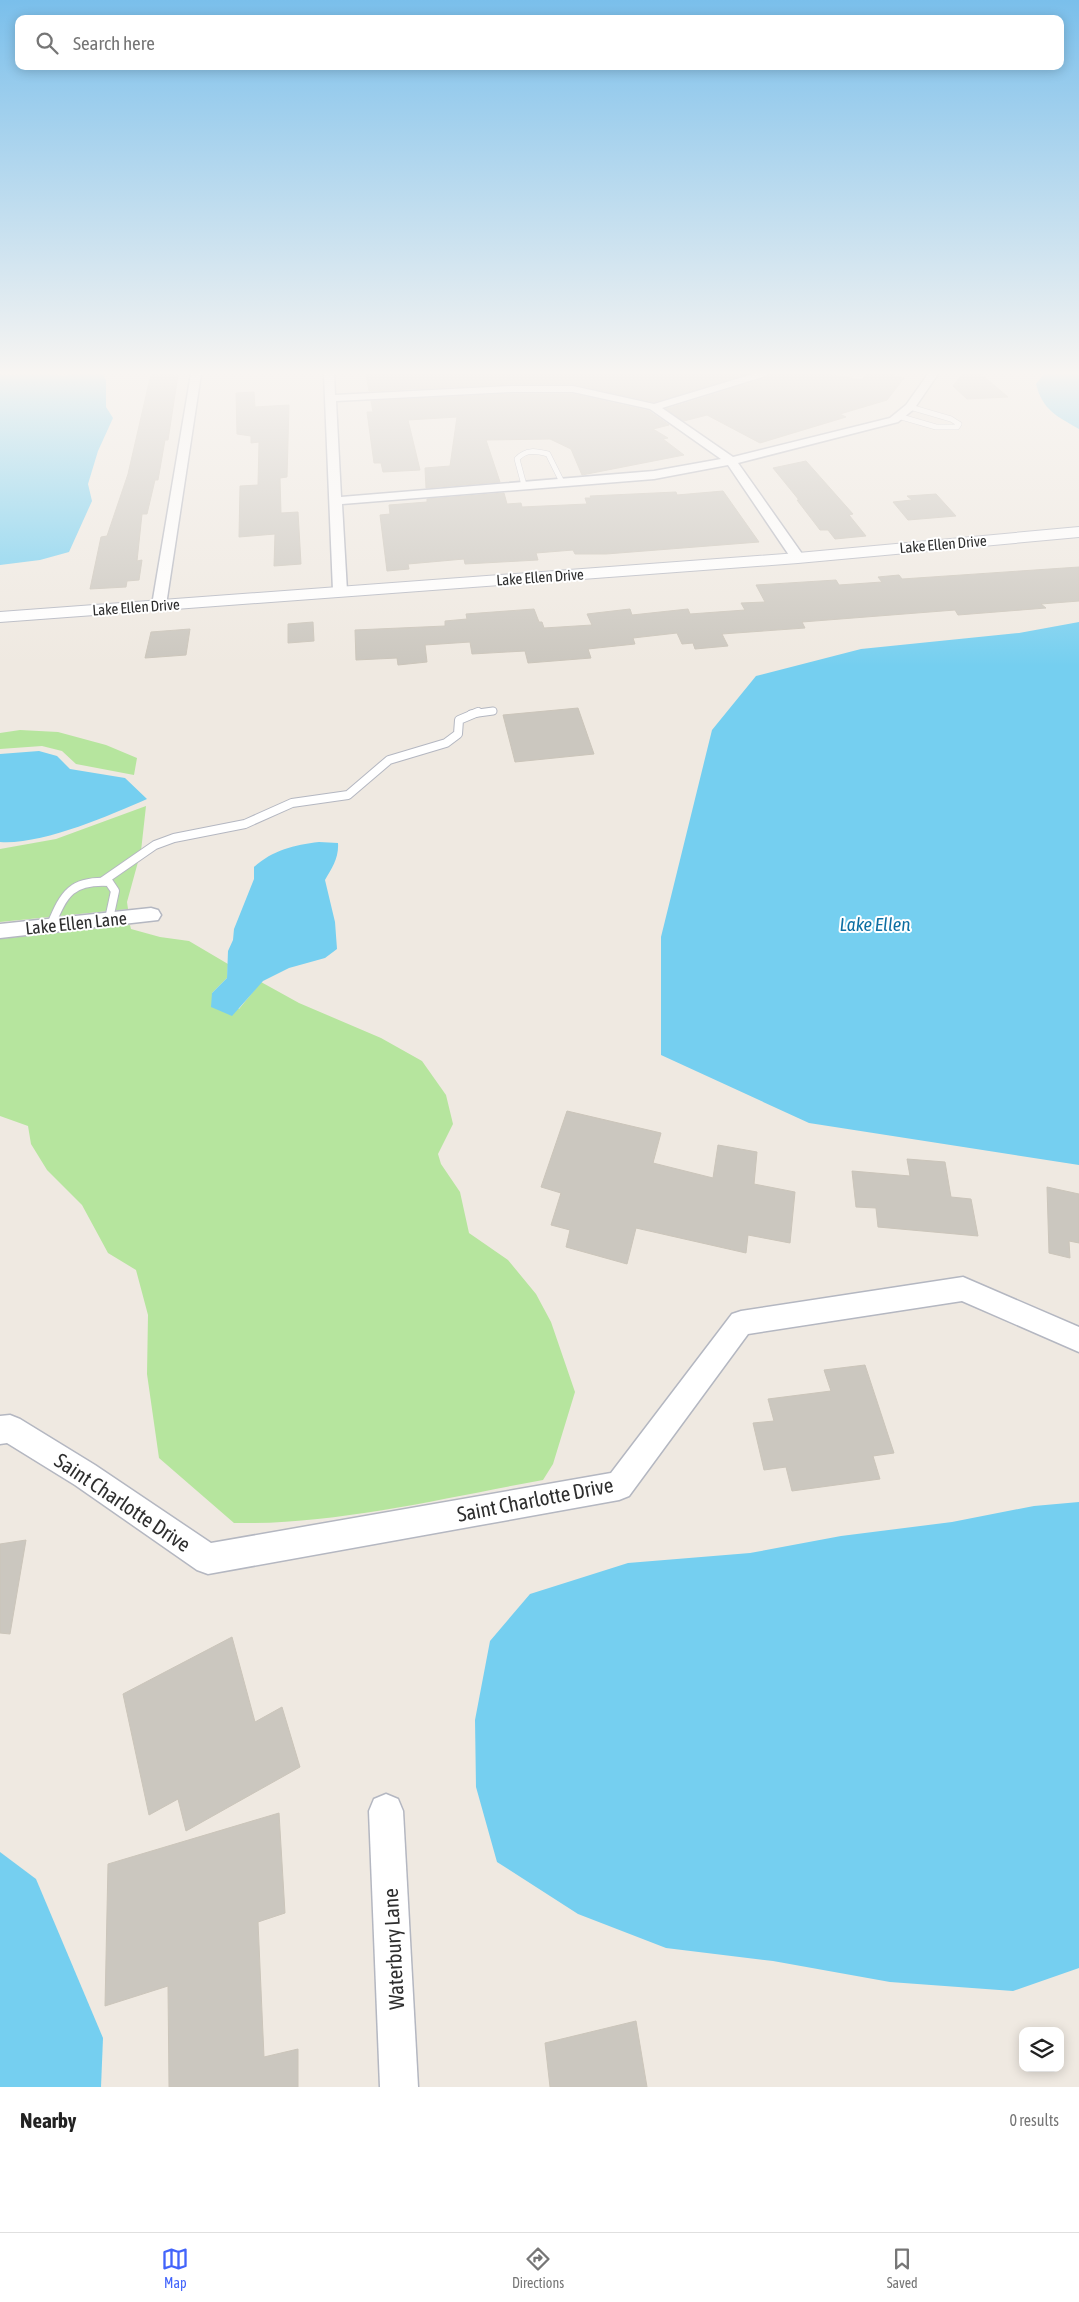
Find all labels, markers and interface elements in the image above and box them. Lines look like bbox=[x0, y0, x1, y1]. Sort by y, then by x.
search box bbox=[15, 15, 1064, 70]
icon: search bbox=[33, 29, 61, 57]
text: Search here bbox=[73, 32, 155, 54]
street label: Lake Ellen Drive bbox=[899, 532, 987, 556]
street label: Lake Ellen Drive bbox=[496, 565, 584, 589]
street label: Lake Ellen Drive bbox=[92, 595, 180, 619]
street label: Lake Ellen Lane bbox=[24, 907, 128, 939]
water label: Lake Ellen bbox=[839, 913, 911, 935]
street label: Saint Charlotte Drive bbox=[51, 1448, 195, 1556]
street label: Saint Charlotte Drive bbox=[455, 1472, 615, 1526]
street label: Waterbury Lane bbox=[378, 1888, 408, 2010]
map controls bbox=[1019, 2027, 1064, 2072]
button: layers bbox=[1019, 2027, 1064, 2072]
text: Nearby bbox=[20, 2108, 76, 2132]
text: 0 results bbox=[1009, 2111, 1059, 2129]
tab: Map bbox=[161, 2245, 189, 2291]
tab: Directions bbox=[512, 2245, 564, 2291]
tab: Saved bbox=[887, 2245, 918, 2291]

